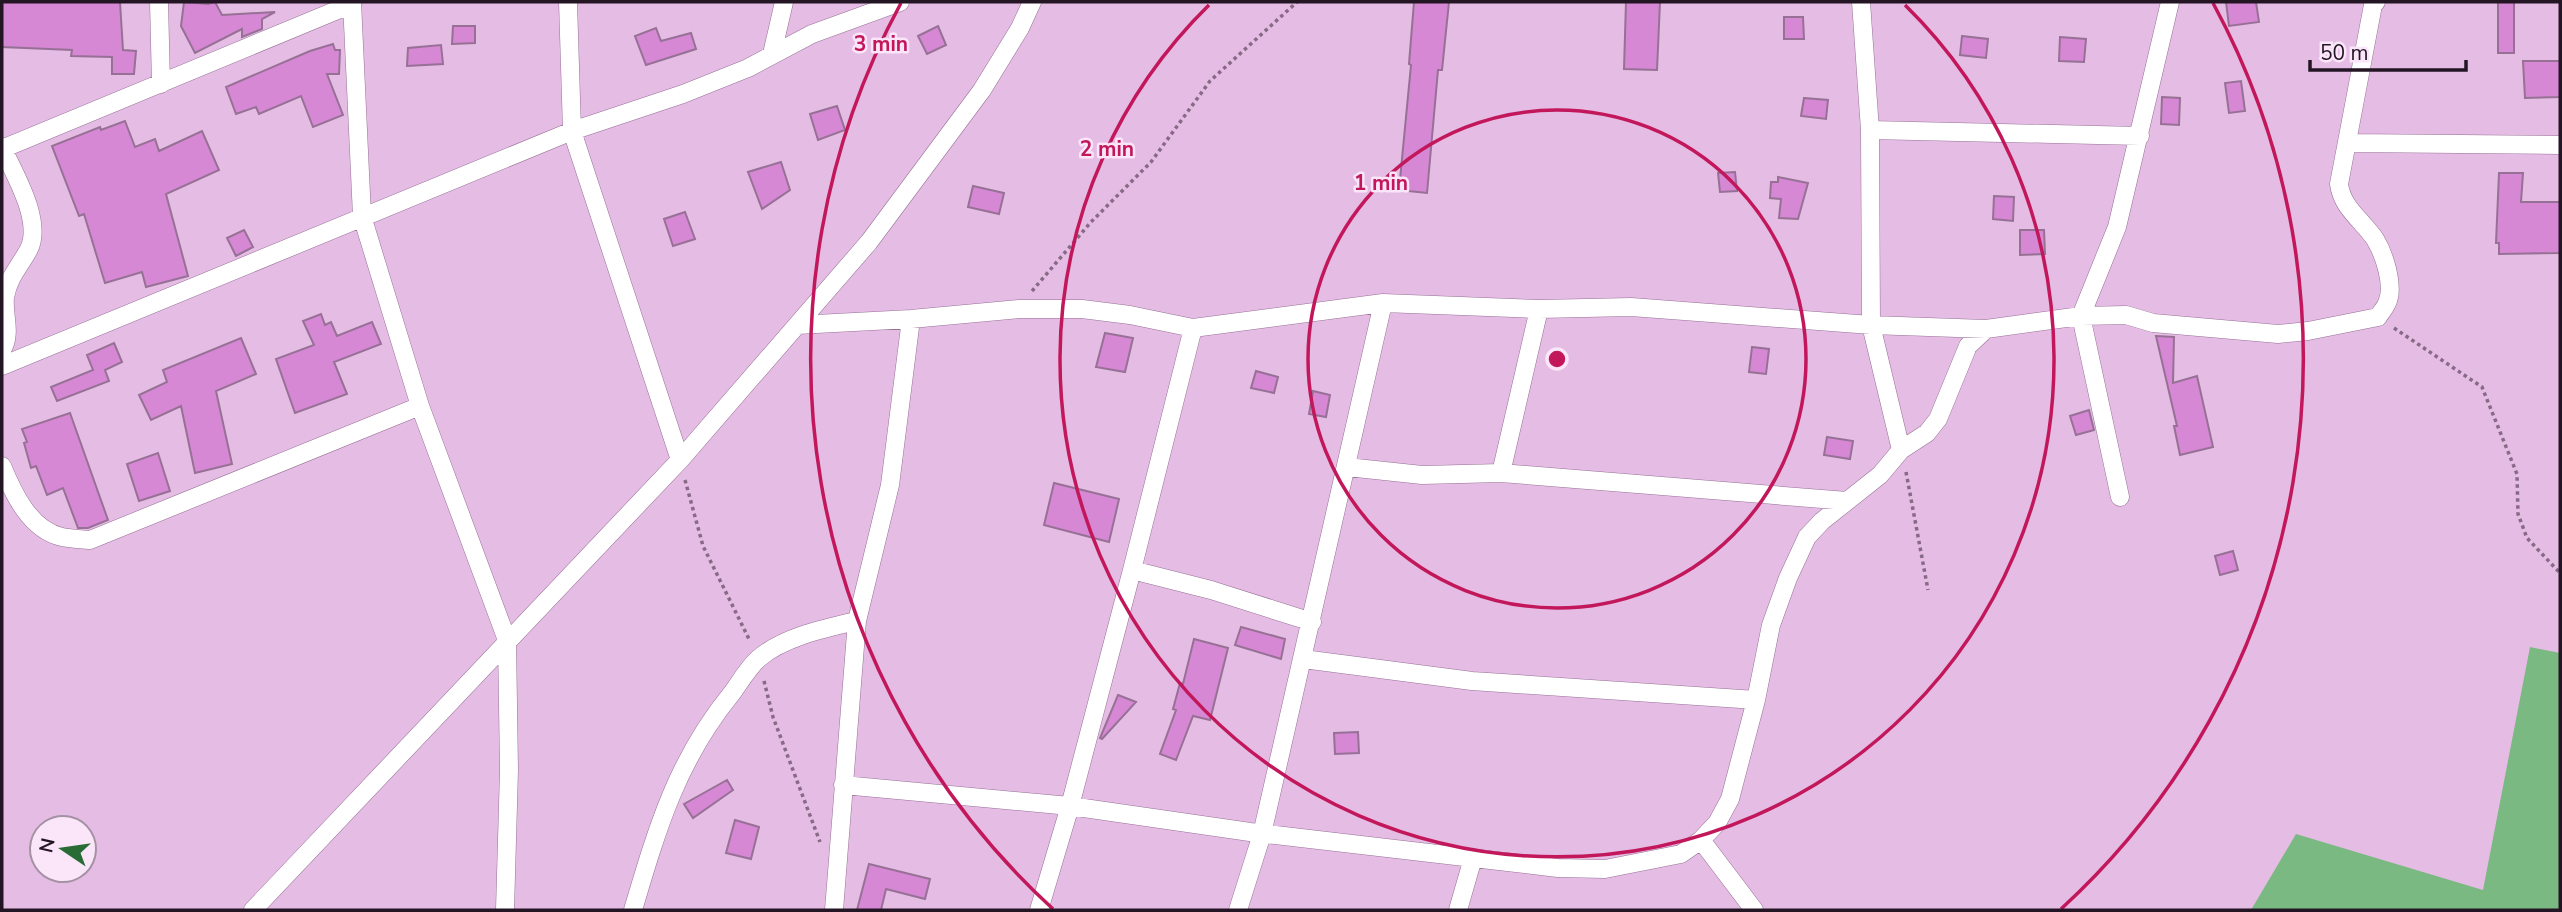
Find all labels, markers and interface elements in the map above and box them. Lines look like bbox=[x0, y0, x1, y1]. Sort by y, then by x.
scale bar bbox=[2310, 28, 2466, 72]
text: 3 min bbox=[854, 30, 908, 58]
text: 50 m bbox=[2320, 39, 2369, 67]
text: 2 min bbox=[1080, 135, 1134, 163]
text: 1 min bbox=[1354, 169, 1408, 197]
centre of rings bbox=[1545, 347, 1569, 371]
north arrow bbox=[28, 814, 98, 884]
text: N bbox=[33, 836, 62, 855]

